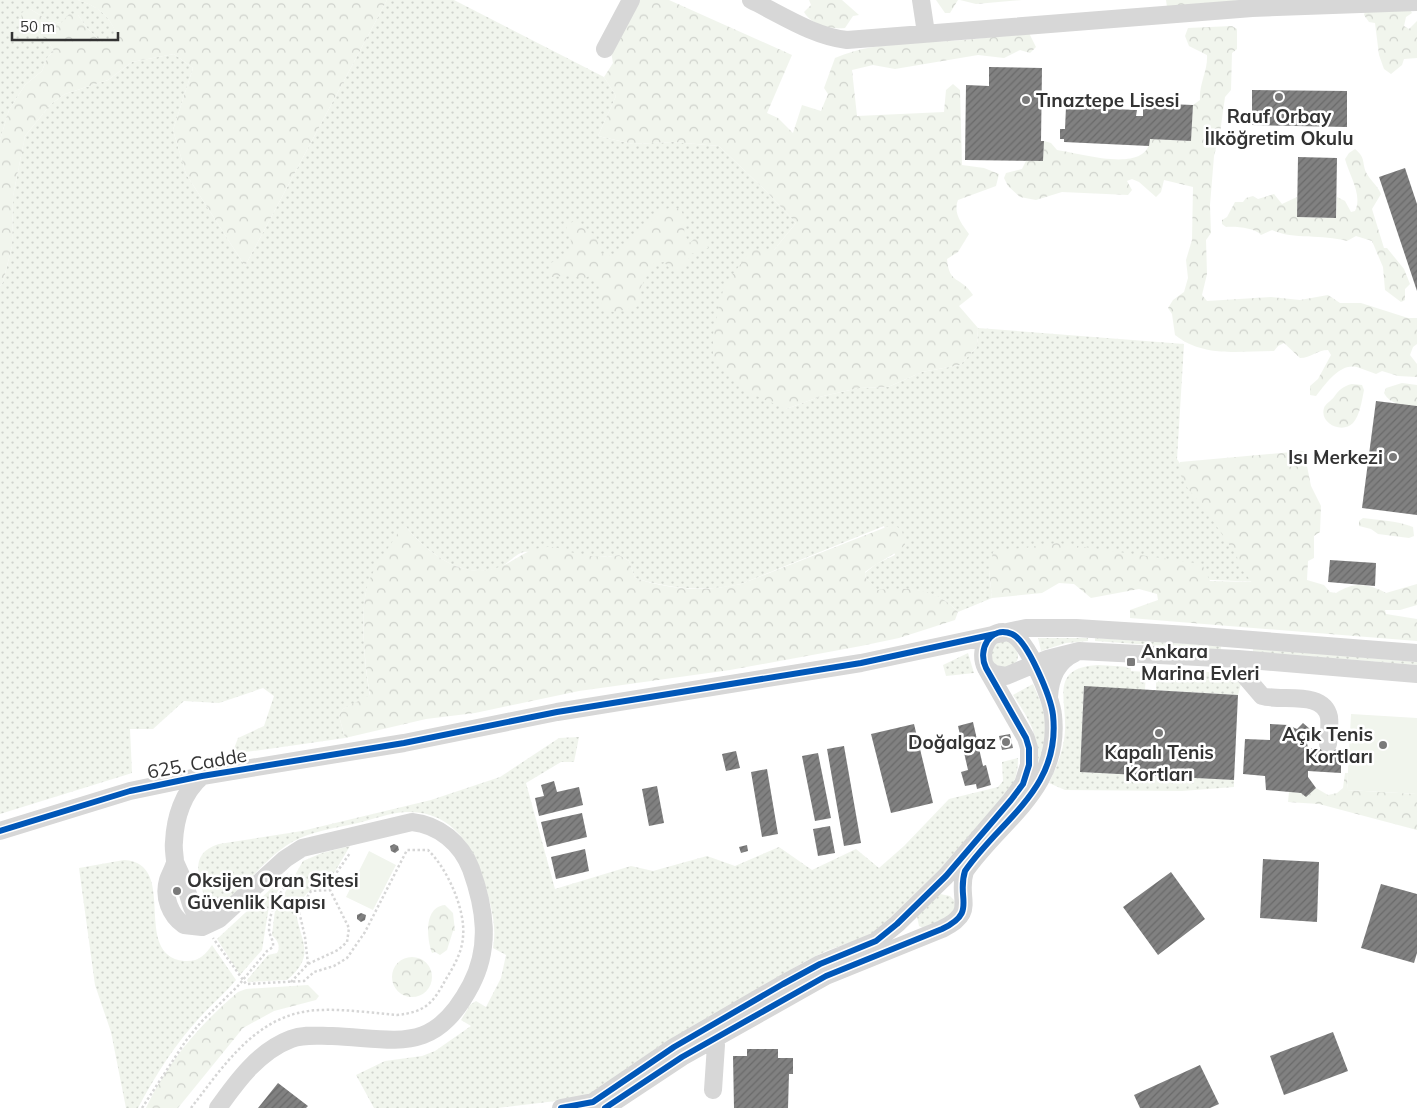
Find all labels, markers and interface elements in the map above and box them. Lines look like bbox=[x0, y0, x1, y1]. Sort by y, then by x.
scale bar bbox=[12, 10, 119, 42]
text: 50 m bbox=[20, 17, 55, 36]
place label: Tınaztepe Lisesi bbox=[1036, 88, 1179, 112]
marker: Rauf Orbay İlköğretim Okulu bbox=[1273, 91, 1285, 103]
marker: Tınaztepe Lisesi bbox=[1020, 94, 1032, 106]
place label: Rauf Orbay İlköğretim Okulu bbox=[1205, 104, 1353, 150]
place label: Isı Merkezi bbox=[1288, 445, 1383, 469]
marker: Isı Merkezi bbox=[1387, 451, 1399, 463]
place label: Ankara Marina Evleri bbox=[1141, 639, 1259, 685]
marker: Ankara Marina Evleri bbox=[1125, 656, 1137, 668]
place label: Açık Tenis Kortları bbox=[1282, 722, 1373, 768]
marker: Kapalı Tenis Kortları bbox=[1153, 727, 1165, 739]
place label: Doğalgaz bbox=[908, 730, 996, 754]
marker: Doğalgaz bbox=[1000, 736, 1012, 748]
marker: Açık Tenis Kortları bbox=[1377, 739, 1389, 751]
place label: Kapalı Tenis Kortları bbox=[1104, 740, 1214, 786]
street label: 625. Cadde bbox=[145, 742, 249, 784]
place label: Oksijen Oran Sitesi Güvenlik Kapısı bbox=[187, 868, 359, 914]
marker: Oksijen Oran Sitesi Güvenlik Kapısı bbox=[171, 885, 183, 897]

